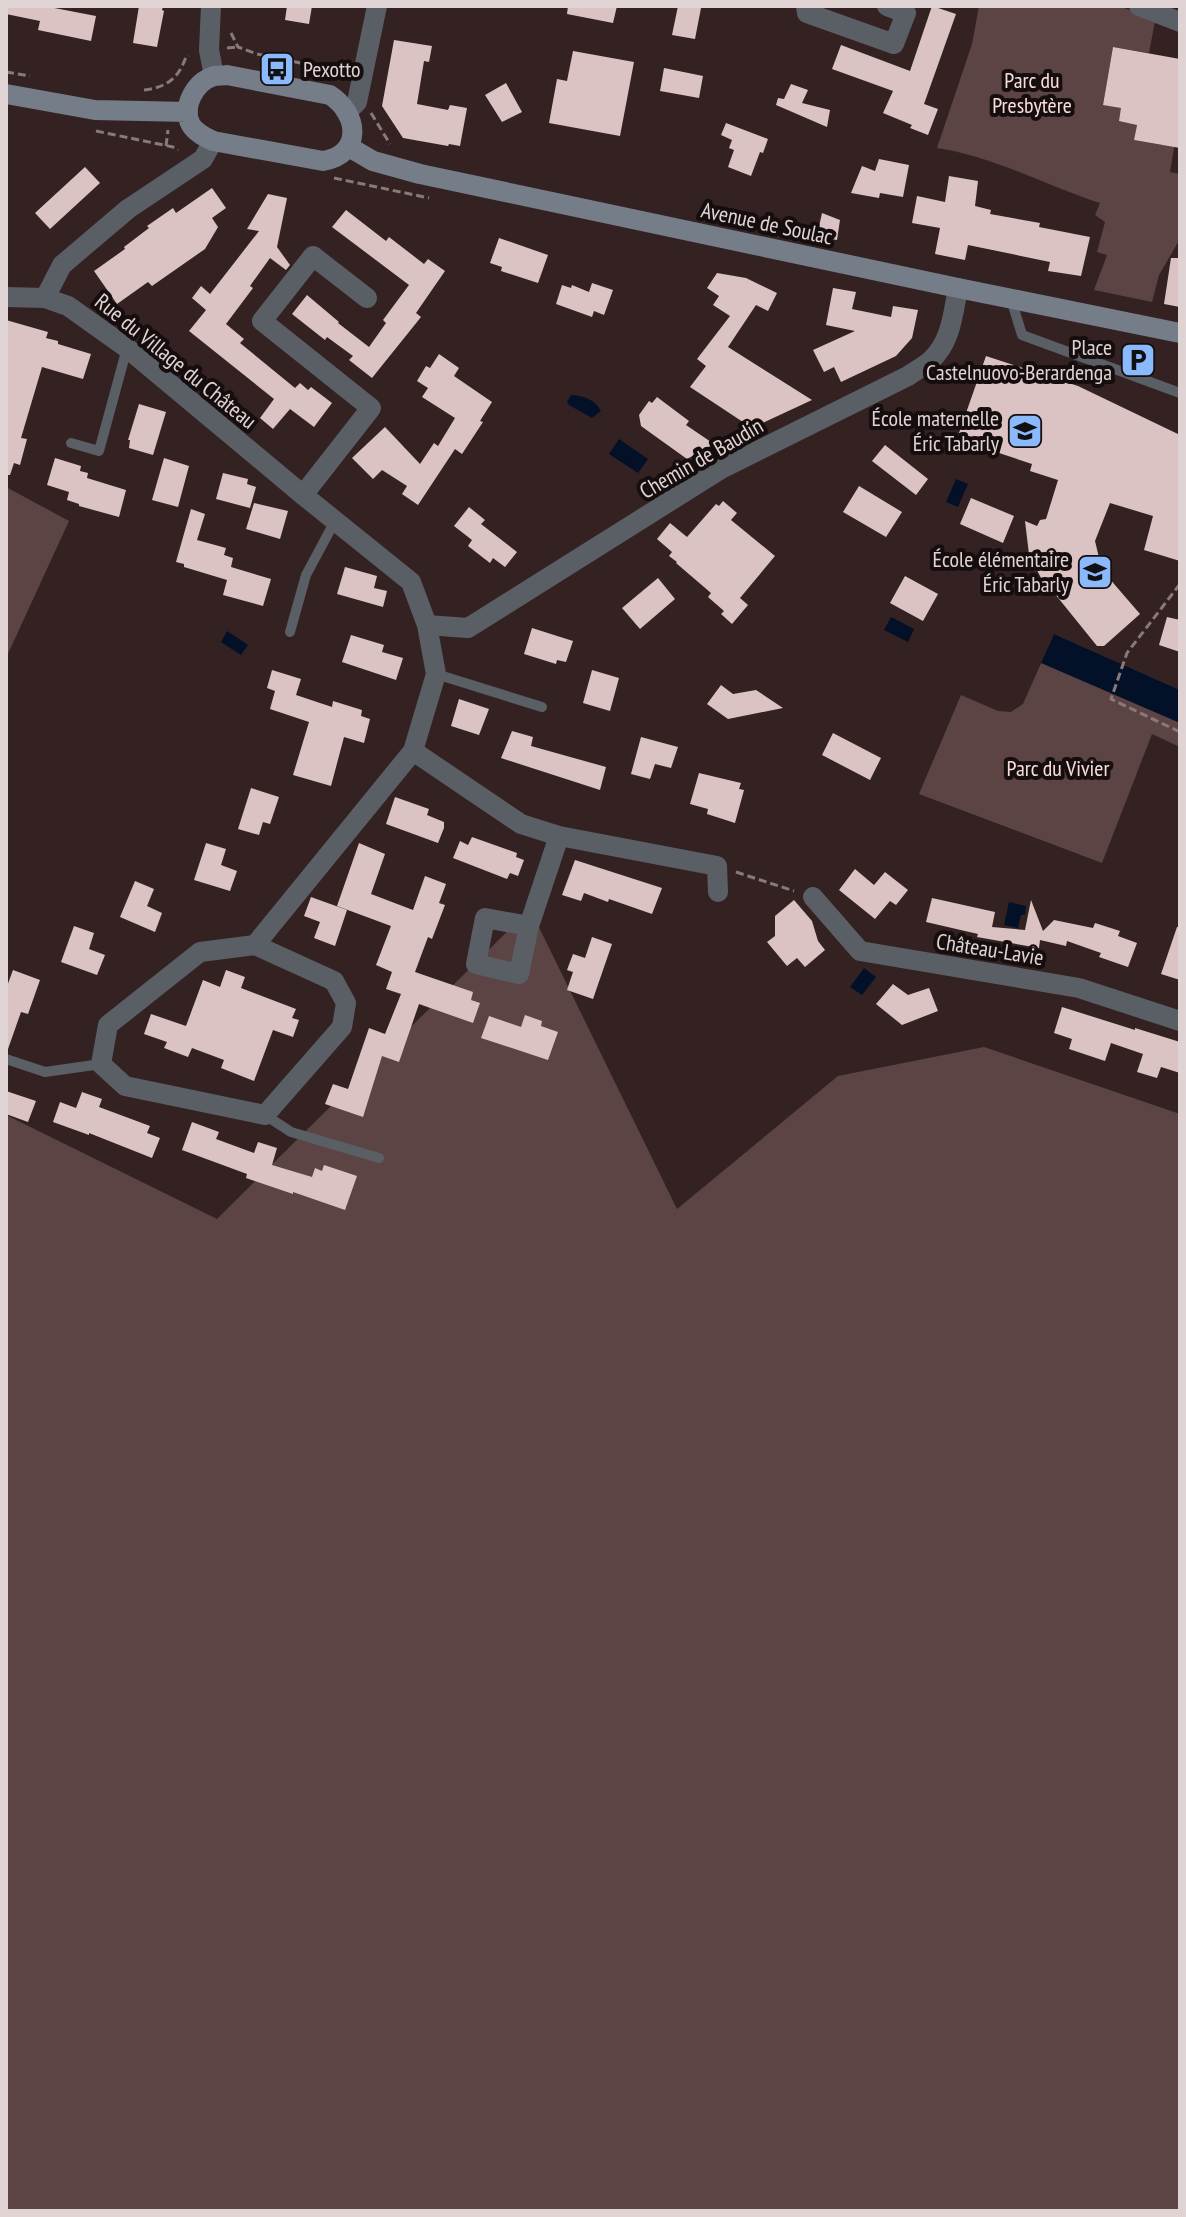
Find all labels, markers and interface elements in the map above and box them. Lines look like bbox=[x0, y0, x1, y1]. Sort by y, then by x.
bus stop icon: Pexotto bbox=[258, 50, 296, 88]
place label: Pexotto bbox=[303, 55, 361, 83]
park label: Parc du Presbytère bbox=[992, 66, 1072, 119]
street label: Avenue de Soulac bbox=[699, 195, 836, 251]
street label: Rue du Village du Château bbox=[89, 287, 263, 435]
place label: Place Castelnuovo-Berardenga bbox=[926, 333, 1112, 386]
parking icon: Place Castelnuovo-Berardenga bbox=[1119, 341, 1157, 379]
place label: École maternelle Éric Tabarly bbox=[872, 404, 1000, 457]
street label: Chemin de Baudin bbox=[634, 411, 768, 505]
school or university icon: École maternelle Éric Tabarly bbox=[1006, 412, 1044, 450]
place label: École élémentaire Éric Tabarly bbox=[933, 545, 1070, 598]
school or university icon: École élémentaire Éric Tabarly bbox=[1076, 553, 1114, 591]
park label: Parc du Vivier bbox=[1007, 754, 1109, 782]
street label: Château-Lavie bbox=[934, 927, 1046, 971]

